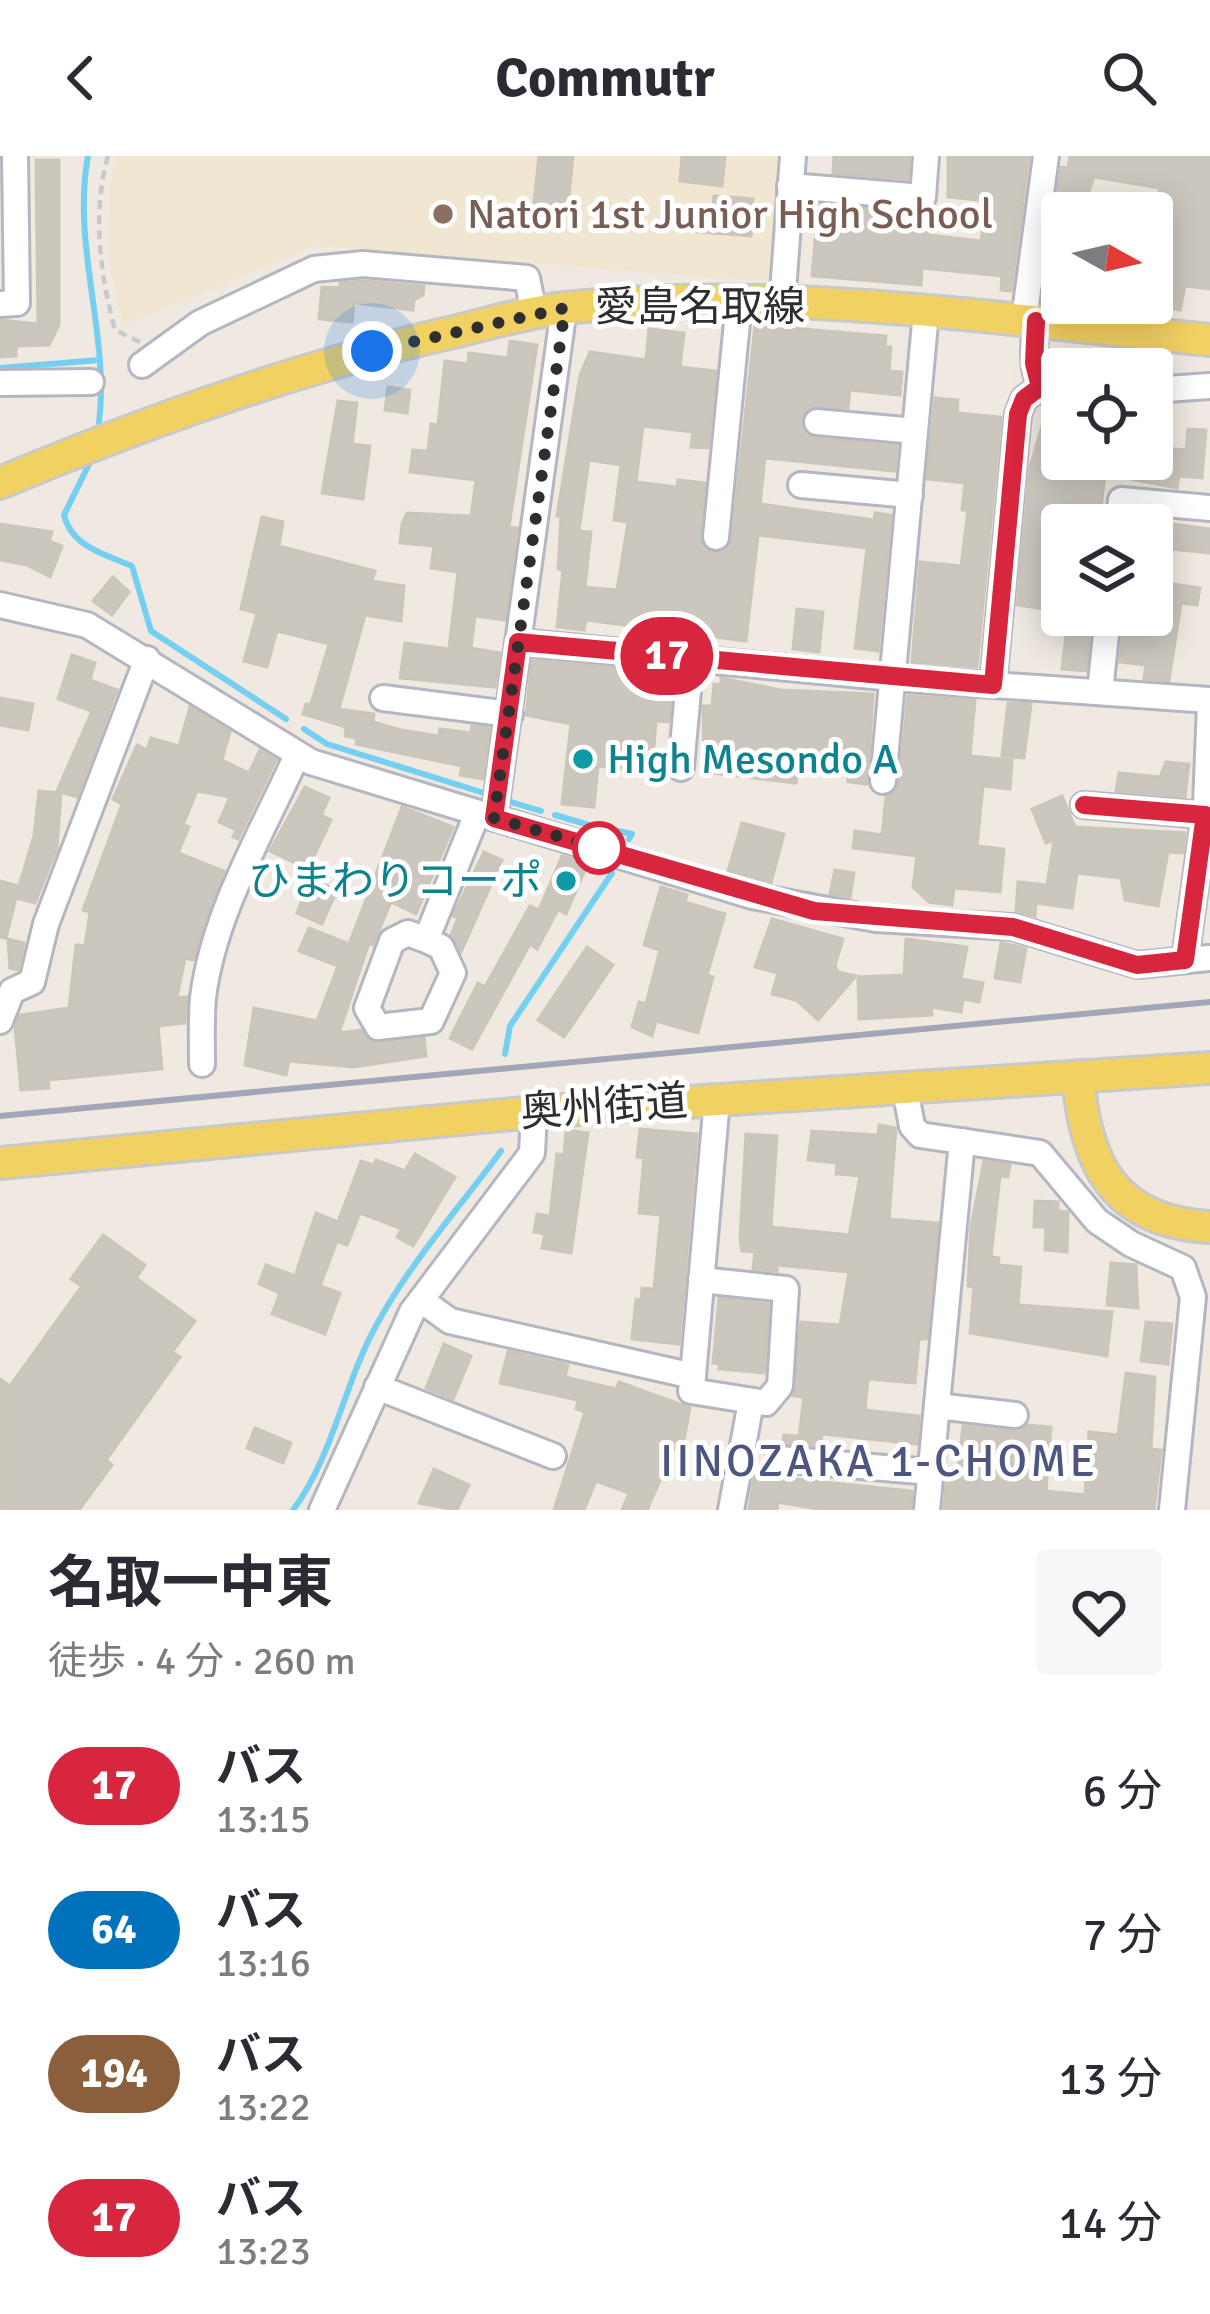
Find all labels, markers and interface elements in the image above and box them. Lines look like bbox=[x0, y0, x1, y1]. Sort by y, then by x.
icon: back bbox=[48, 45, 114, 111]
text: Commutr bbox=[495, 45, 715, 112]
icon: search bbox=[1096, 45, 1162, 111]
place label: Natori 1st Junior High School bbox=[467, 189, 993, 240]
north arrow bbox=[1041, 192, 1173, 324]
map controls bbox=[1041, 192, 1173, 636]
marker: Natori 1st Junior High School bbox=[430, 201, 456, 227]
street label: 愛島名取線 bbox=[595, 282, 805, 333]
your location bbox=[342, 321, 402, 381]
button: locate bbox=[1041, 348, 1173, 480]
button: layers bbox=[1041, 504, 1173, 636]
line badge: 17 bbox=[613, 617, 721, 695]
text: 17 bbox=[644, 630, 690, 681]
place label: High Mesondo A bbox=[607, 734, 898, 785]
marker: High Mesondo A bbox=[570, 746, 596, 772]
unlabelled marker bbox=[574, 823, 624, 873]
place label: ひまわりコーポ bbox=[248, 856, 542, 907]
marker: ひまわりコーポ bbox=[553, 868, 579, 894]
street label: 奥州街道 bbox=[518, 1076, 690, 1138]
district label: IINOZAKA 1-CHOME bbox=[660, 1434, 1098, 1489]
text: 名取一中東 bbox=[48, 1548, 333, 1619]
button: heart bbox=[1036, 1549, 1162, 1675]
text: 徒歩 · 4 分 · 260 m bbox=[48, 1637, 356, 1685]
text: バス bbox=[216, 1740, 306, 1795]
text: 17 bbox=[91, 1760, 137, 1811]
text: 6 分 bbox=[1083, 1764, 1162, 1819]
text: 13:15 bbox=[216, 1795, 311, 1843]
text: バス bbox=[216, 1884, 306, 1939]
text: 64 bbox=[91, 1904, 137, 1955]
text: 7 分 bbox=[1083, 1908, 1162, 1963]
text: 13:16 bbox=[216, 1939, 311, 1987]
text: バス bbox=[216, 2028, 306, 2083]
text: 194 bbox=[80, 2048, 148, 2099]
text: 13 分 bbox=[1058, 2052, 1162, 2107]
text: 13:22 bbox=[216, 2083, 311, 2131]
text: バス bbox=[216, 2172, 306, 2227]
text: 17 bbox=[91, 2192, 137, 2243]
text: 14 分 bbox=[1058, 2196, 1162, 2251]
text: 13:23 bbox=[216, 2227, 311, 2275]

